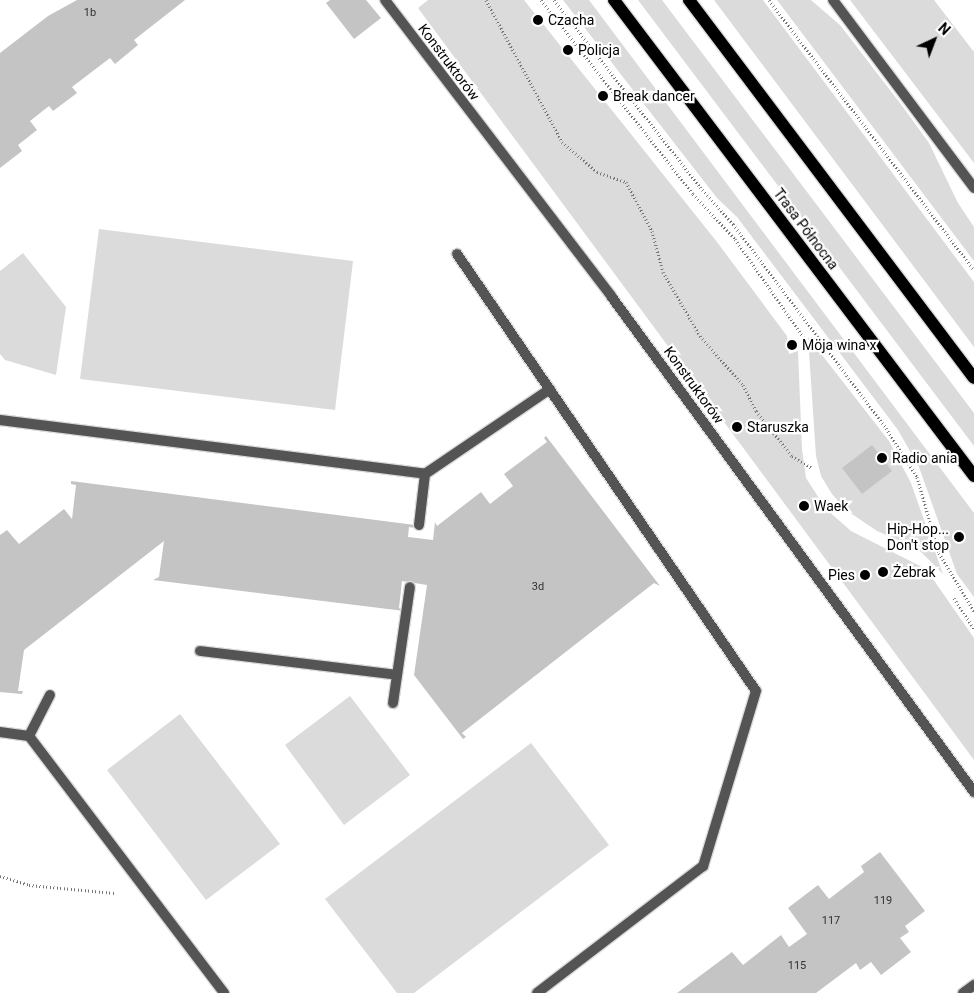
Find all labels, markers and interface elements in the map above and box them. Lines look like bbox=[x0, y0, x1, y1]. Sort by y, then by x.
house number: 1b bbox=[84, 6, 96, 20]
place label: Czacha bbox=[548, 12, 594, 28]
marker: Czacha bbox=[532, 14, 544, 26]
north arrow bbox=[909, 15, 959, 65]
text: N bbox=[935, 20, 953, 38]
street label: Konstruktorów bbox=[415, 21, 483, 103]
place label: Policja bbox=[578, 42, 620, 58]
marker: Policja bbox=[562, 44, 574, 56]
place label: Break dancer bbox=[613, 88, 695, 104]
marker: Break dancer bbox=[597, 90, 609, 102]
street label: Trasa Północna bbox=[770, 185, 842, 273]
place label: Möja wina x bbox=[802, 337, 876, 353]
marker: Möja wina x bbox=[786, 339, 798, 351]
street label: Konstruktorów bbox=[660, 343, 728, 427]
place label: Staruszka bbox=[747, 419, 809, 435]
marker: Staruszka bbox=[731, 421, 743, 433]
place label: Radio ania bbox=[892, 450, 957, 466]
marker: Radio ania bbox=[876, 452, 888, 464]
place label: Waek bbox=[814, 498, 848, 514]
marker: Waek bbox=[798, 500, 810, 512]
place label: Hip-Hop... Don't stop bbox=[887, 521, 949, 554]
marker: Hip-Hop... Don't stop bbox=[953, 531, 965, 543]
place label: Żebrak bbox=[893, 564, 936, 580]
marker: Żebrak bbox=[877, 566, 889, 578]
place label: Pies bbox=[828, 567, 855, 583]
marker: Pies bbox=[859, 569, 871, 581]
house number: 3d bbox=[532, 580, 544, 594]
house number: 119 bbox=[874, 894, 892, 908]
house number: 117 bbox=[822, 914, 840, 928]
house number: 115 bbox=[788, 959, 806, 973]

